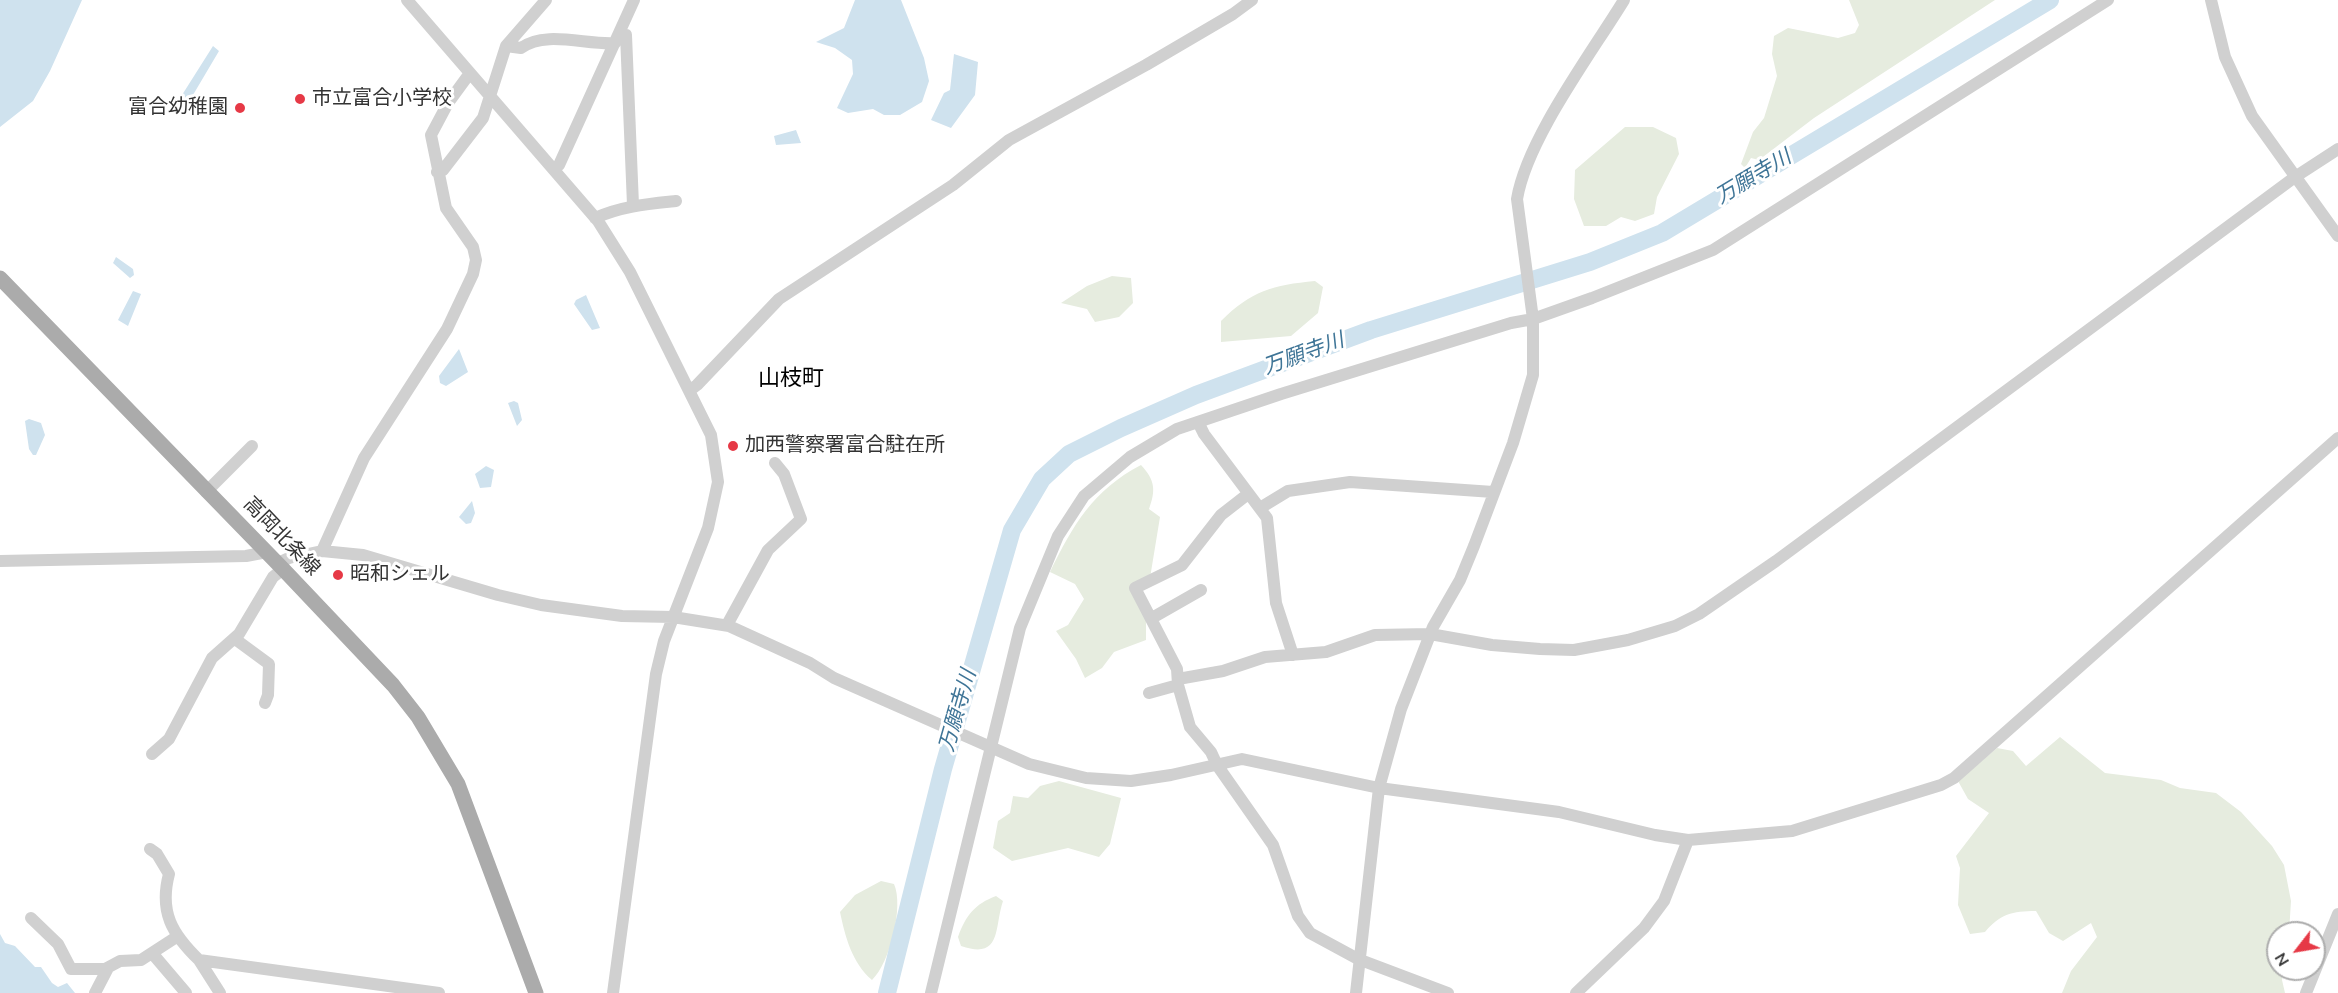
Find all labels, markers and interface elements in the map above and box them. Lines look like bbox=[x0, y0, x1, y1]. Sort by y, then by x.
place label: 市立富合小学校 bbox=[312, 87, 452, 111]
marker: 市立富合小学校 bbox=[293, 92, 307, 106]
place label: 富合幼稚園 bbox=[128, 96, 228, 120]
marker: 富合幼稚園 bbox=[233, 101, 247, 115]
water label: 万願寺川 bbox=[1712, 146, 1796, 210]
water label: 万願寺川 bbox=[1260, 329, 1348, 381]
district label: 山枝町 bbox=[758, 367, 824, 393]
place label: 加西警察署富合駐在所 bbox=[745, 434, 945, 458]
marker: 加西警察署富合駐在所 bbox=[726, 439, 740, 453]
street label: 高岡北条線 bbox=[238, 493, 324, 581]
place label: 昭和シェル bbox=[350, 563, 450, 587]
marker: 昭和シェル bbox=[331, 568, 345, 582]
water label: 万願寺川 bbox=[935, 667, 983, 755]
north arrow bbox=[2266, 921, 2326, 981]
text: N bbox=[2270, 948, 2295, 970]

